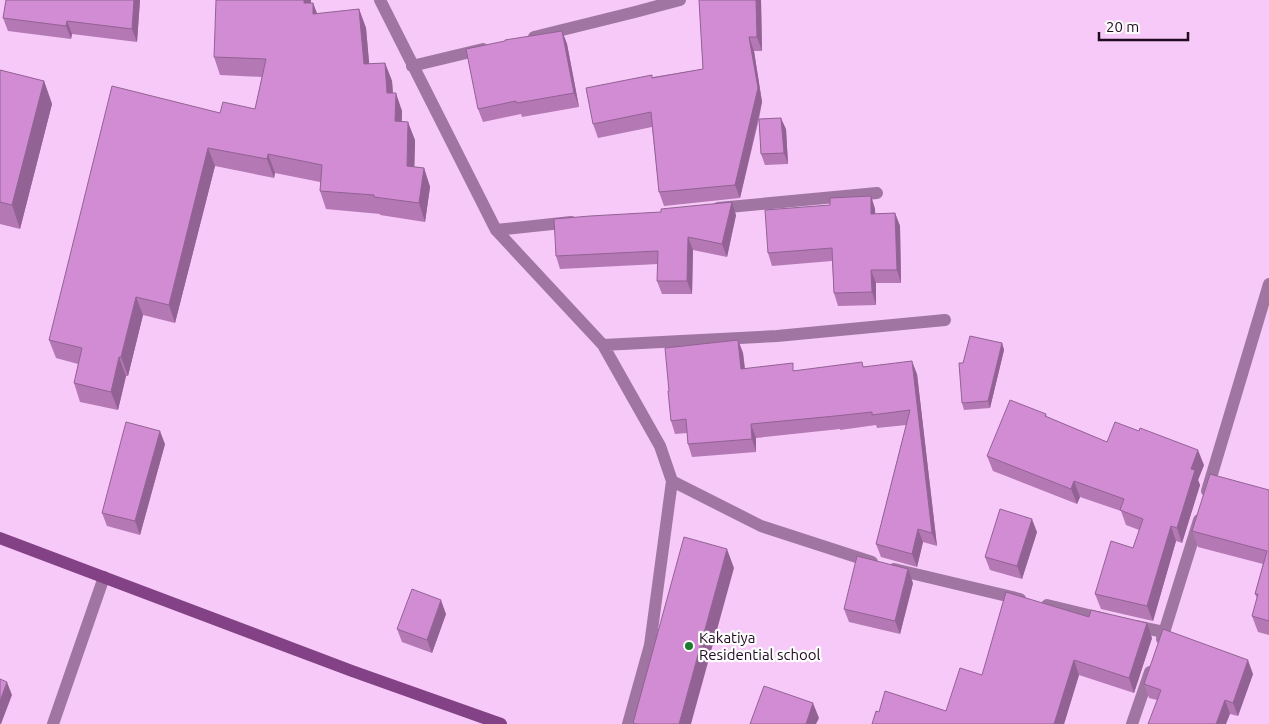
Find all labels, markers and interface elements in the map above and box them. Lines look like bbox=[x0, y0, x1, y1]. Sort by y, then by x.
scale bar bbox=[1099, 10, 1188, 42]
text: 20 m bbox=[1106, 18, 1139, 35]
place label: Kakatiya Residential school bbox=[699, 629, 821, 663]
marker: Kakatiya Residential school bbox=[683, 640, 695, 652]

